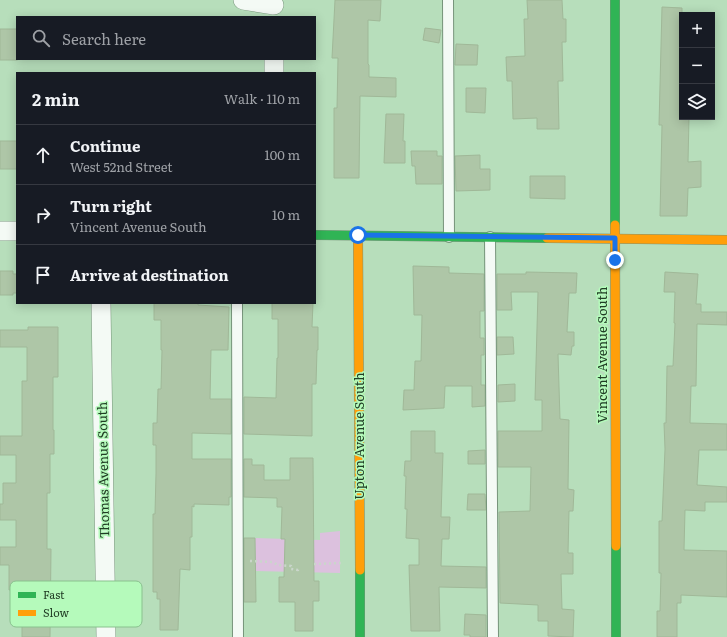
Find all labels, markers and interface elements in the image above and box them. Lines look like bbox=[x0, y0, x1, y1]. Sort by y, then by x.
map controls bbox=[679, 12, 715, 120]
button: + bbox=[679, 12, 715, 48]
search box bbox=[16, 16, 316, 60]
icon: search bbox=[30, 27, 52, 49]
text: Search here bbox=[62, 27, 146, 50]
button: − bbox=[679, 48, 715, 84]
button: layers bbox=[679, 84, 715, 120]
text: 2 min bbox=[32, 86, 80, 111]
text: Walk · 110 m bbox=[224, 89, 300, 108]
text: Continue bbox=[70, 134, 140, 157]
icon: ahead bbox=[32, 144, 54, 166]
text: 100 m bbox=[264, 145, 300, 164]
text: West 52nd Street bbox=[70, 157, 173, 176]
text: Turn right bbox=[70, 194, 152, 217]
icon: right bbox=[32, 204, 54, 226]
text: 10 m bbox=[272, 205, 300, 224]
text: Vincent Avenue South bbox=[70, 217, 207, 236]
route start bbox=[349, 226, 367, 244]
route end bbox=[606, 251, 624, 269]
text: Arrive at destination bbox=[70, 263, 229, 286]
icon: arrive bbox=[32, 264, 54, 286]
street label: Vincent Avenue South bbox=[592, 286, 611, 423]
street label: Upton Avenue South bbox=[349, 372, 368, 500]
street label: Thomas Avenue South bbox=[92, 401, 113, 539]
legend bbox=[10, 581, 142, 627]
text: Fast bbox=[43, 586, 65, 602]
text: Slow bbox=[43, 604, 69, 620]

